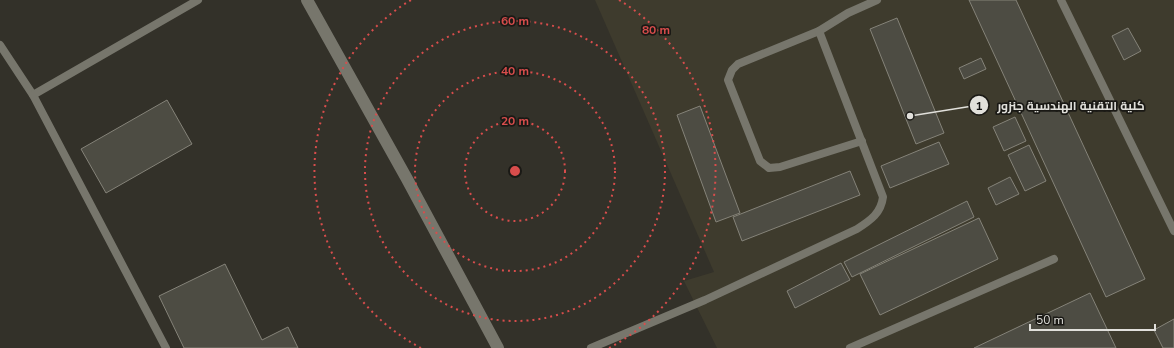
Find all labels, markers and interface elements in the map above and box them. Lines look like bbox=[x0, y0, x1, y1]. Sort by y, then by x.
text: 60 m bbox=[501, 13, 529, 29]
text: 80 m bbox=[642, 22, 670, 38]
text: 40 m bbox=[501, 63, 529, 79]
callout: كلية التقنية الهندسية جنزور bbox=[969, 93, 1153, 117]
text: 1 bbox=[975, 98, 983, 114]
text: كلية التقنية الهندسية جنزور bbox=[996, 98, 1145, 114]
text: 20 m bbox=[501, 113, 529, 129]
centre of rings bbox=[508, 164, 522, 178]
scale bar bbox=[1030, 306, 1155, 332]
text: 50 m bbox=[1036, 312, 1064, 328]

